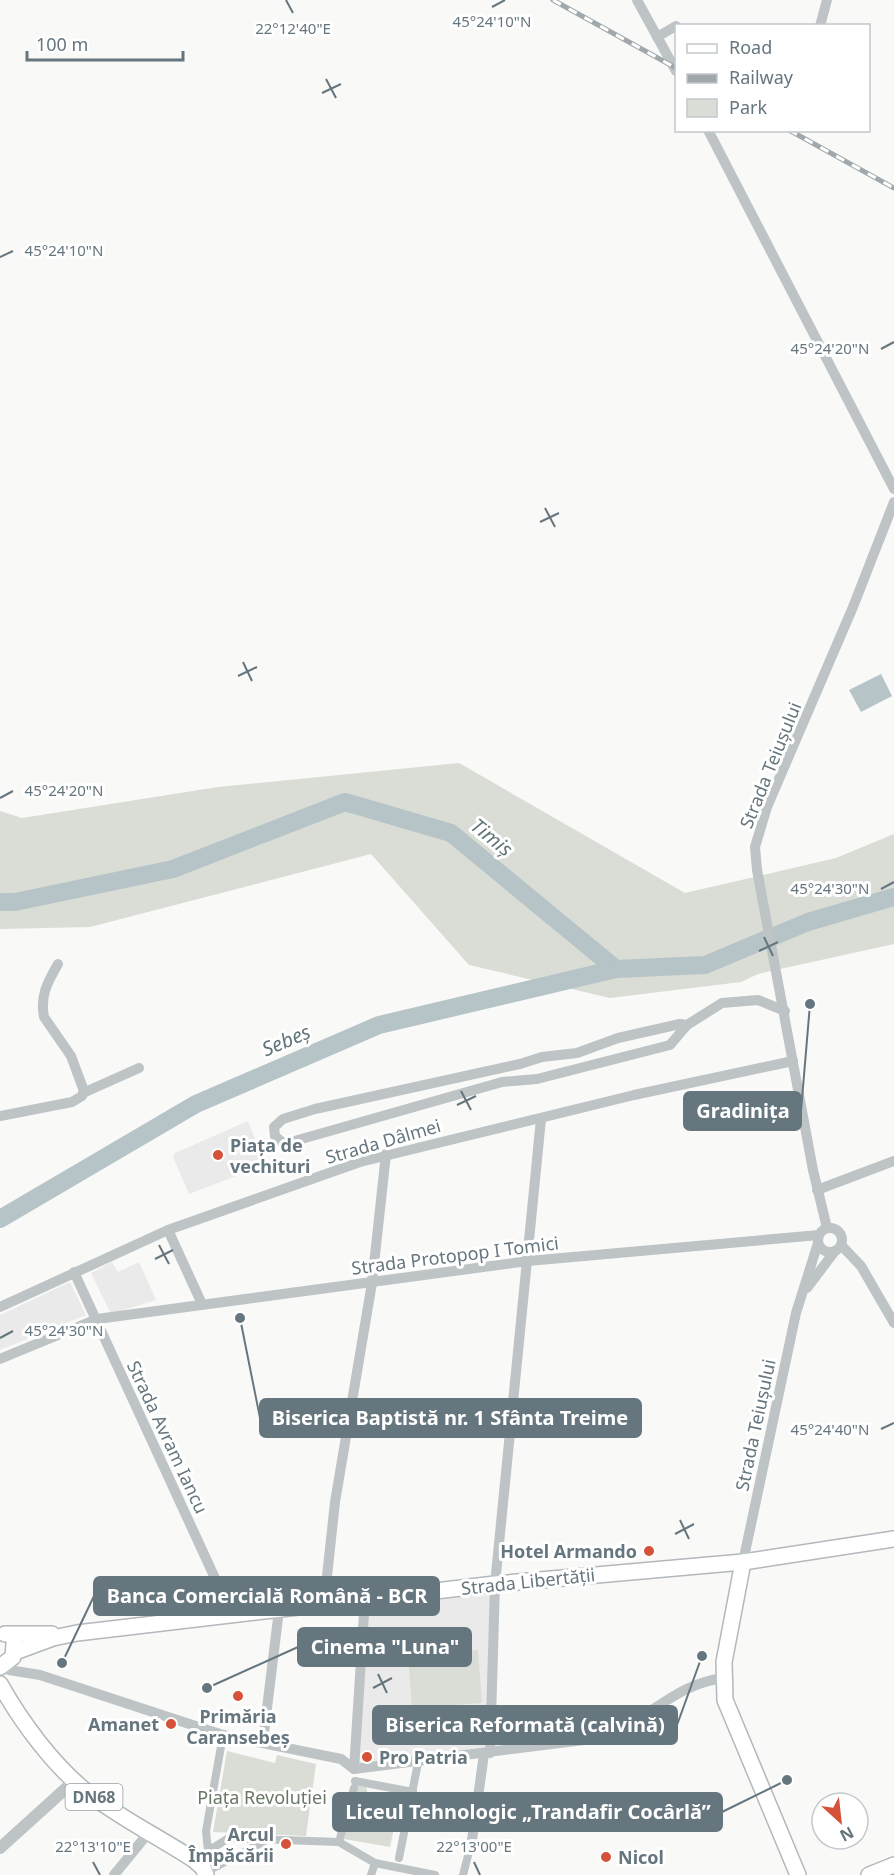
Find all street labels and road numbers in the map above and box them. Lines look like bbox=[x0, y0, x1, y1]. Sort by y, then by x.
street label: Strada Teiușului bbox=[734, 698, 806, 832]
street label: Strada Dâlmei bbox=[323, 1113, 443, 1169]
street label: Strada Protopop I Tomici bbox=[350, 1230, 560, 1280]
street label: Strada Avram Iancu bbox=[122, 1357, 214, 1517]
street label: Strada Teiușului bbox=[729, 1357, 781, 1493]
street label: Strada Libertății bbox=[460, 1562, 596, 1600]
road number: DN68 bbox=[66, 1784, 122, 1810]

